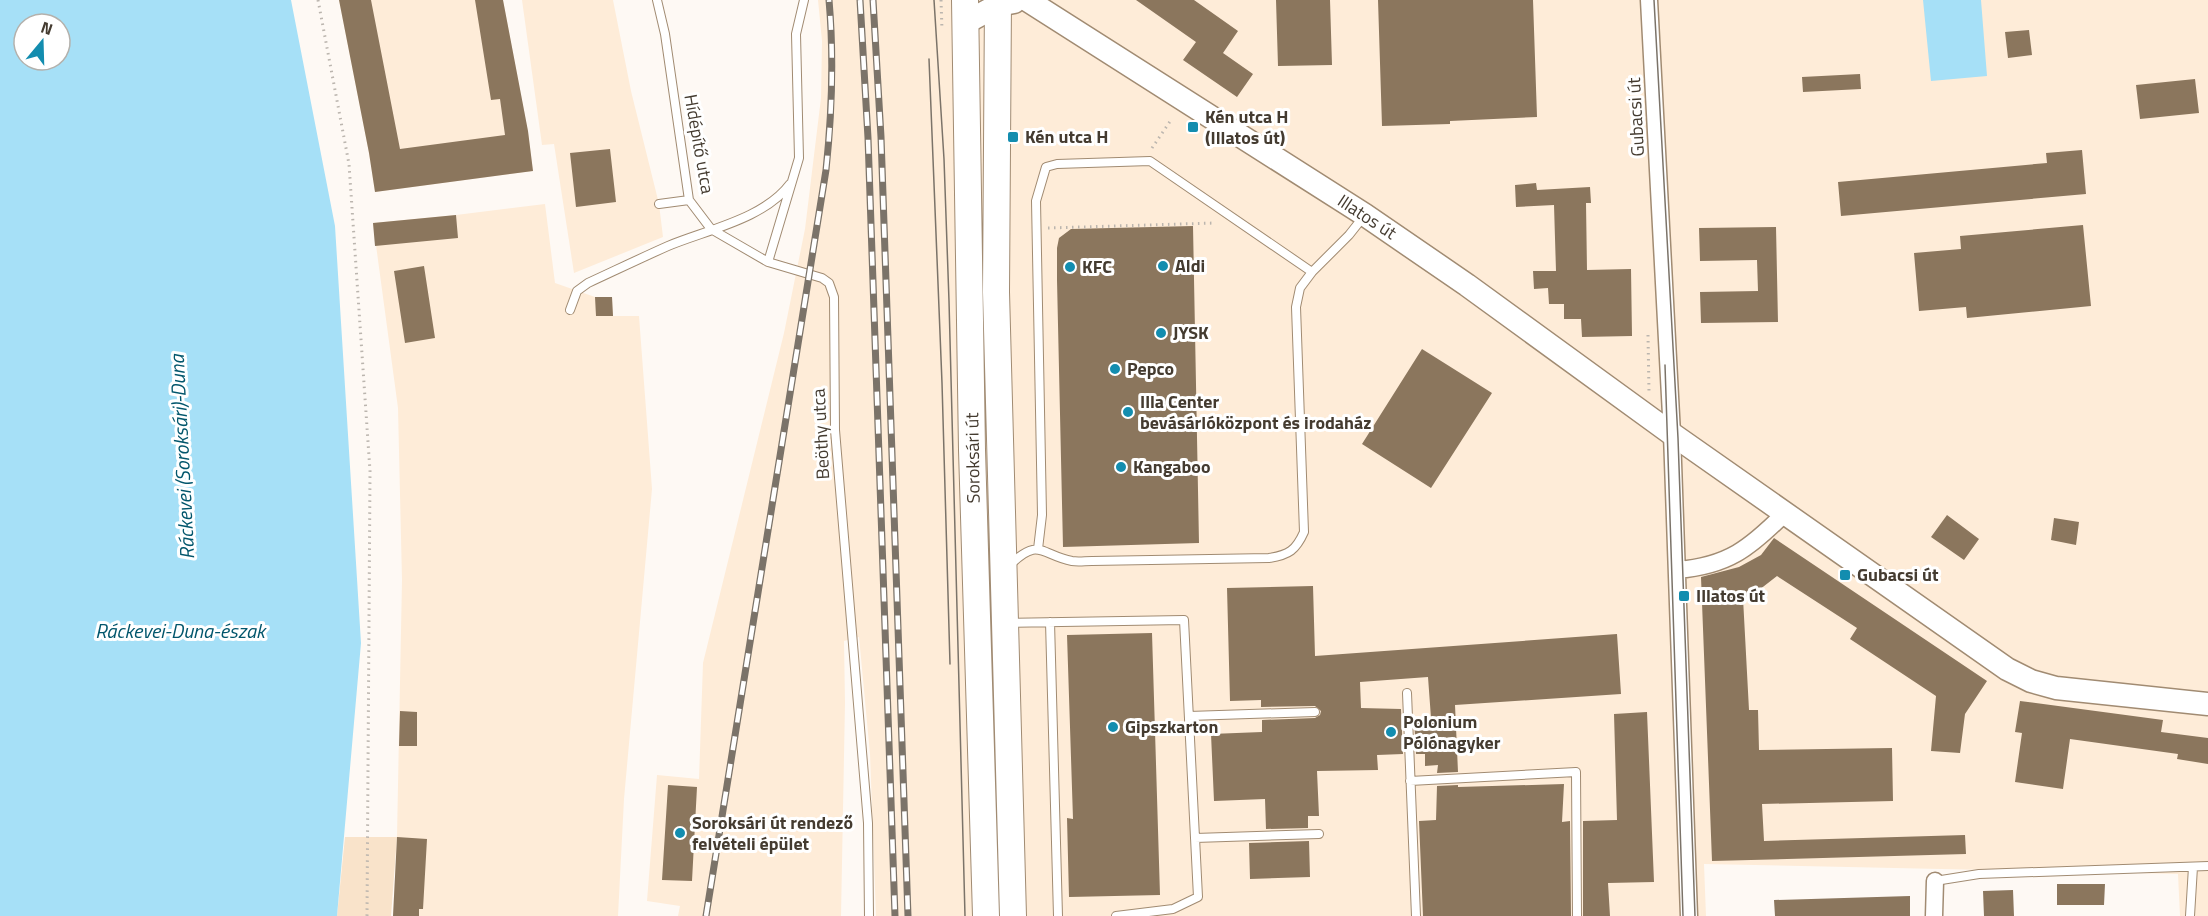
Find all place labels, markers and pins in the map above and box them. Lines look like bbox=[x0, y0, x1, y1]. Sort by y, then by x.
place label: Kén utca H (Illatos út) bbox=[1205, 103, 1288, 151]
marker: Kén utca H (Illatos út) bbox=[1186, 120, 1200, 134]
place label: Kén utca H bbox=[1025, 123, 1108, 150]
marker: Kén utca H bbox=[1006, 130, 1020, 144]
place label: Aldi bbox=[1175, 252, 1205, 279]
place label: KFC bbox=[1082, 253, 1112, 280]
marker: Aldi bbox=[1156, 259, 1170, 273]
marker: KFC bbox=[1063, 260, 1077, 274]
place label: JYSK bbox=[1173, 319, 1209, 346]
marker: JYSK bbox=[1154, 326, 1168, 340]
place label: Pepco bbox=[1127, 355, 1174, 382]
marker: Pepco bbox=[1108, 362, 1122, 376]
place label: Illa Center bevásárlóközpont és irodaház bbox=[1140, 388, 1371, 436]
marker: Illa Center bevásárlóközpont és irodaház bbox=[1121, 405, 1135, 419]
place label: Kangaboo bbox=[1133, 453, 1211, 480]
marker: Kangaboo bbox=[1114, 460, 1128, 474]
place label: Gubacsi út bbox=[1857, 561, 1939, 588]
marker: Gubacsi út bbox=[1838, 568, 1852, 582]
place label: Illatos út bbox=[1696, 582, 1766, 609]
marker: Illatos út bbox=[1677, 589, 1691, 603]
place label: Polonium Pólónagyker bbox=[1403, 708, 1501, 756]
place label: Gipszkarton bbox=[1125, 713, 1218, 740]
marker: Gipszkarton bbox=[1106, 720, 1120, 734]
marker: Polonium Pólónagyker bbox=[1384, 725, 1398, 739]
place label: Soroksári út rendező felvételi épület bbox=[692, 809, 853, 857]
marker: Soroksári út rendező felvételi épület bbox=[673, 826, 687, 840]

